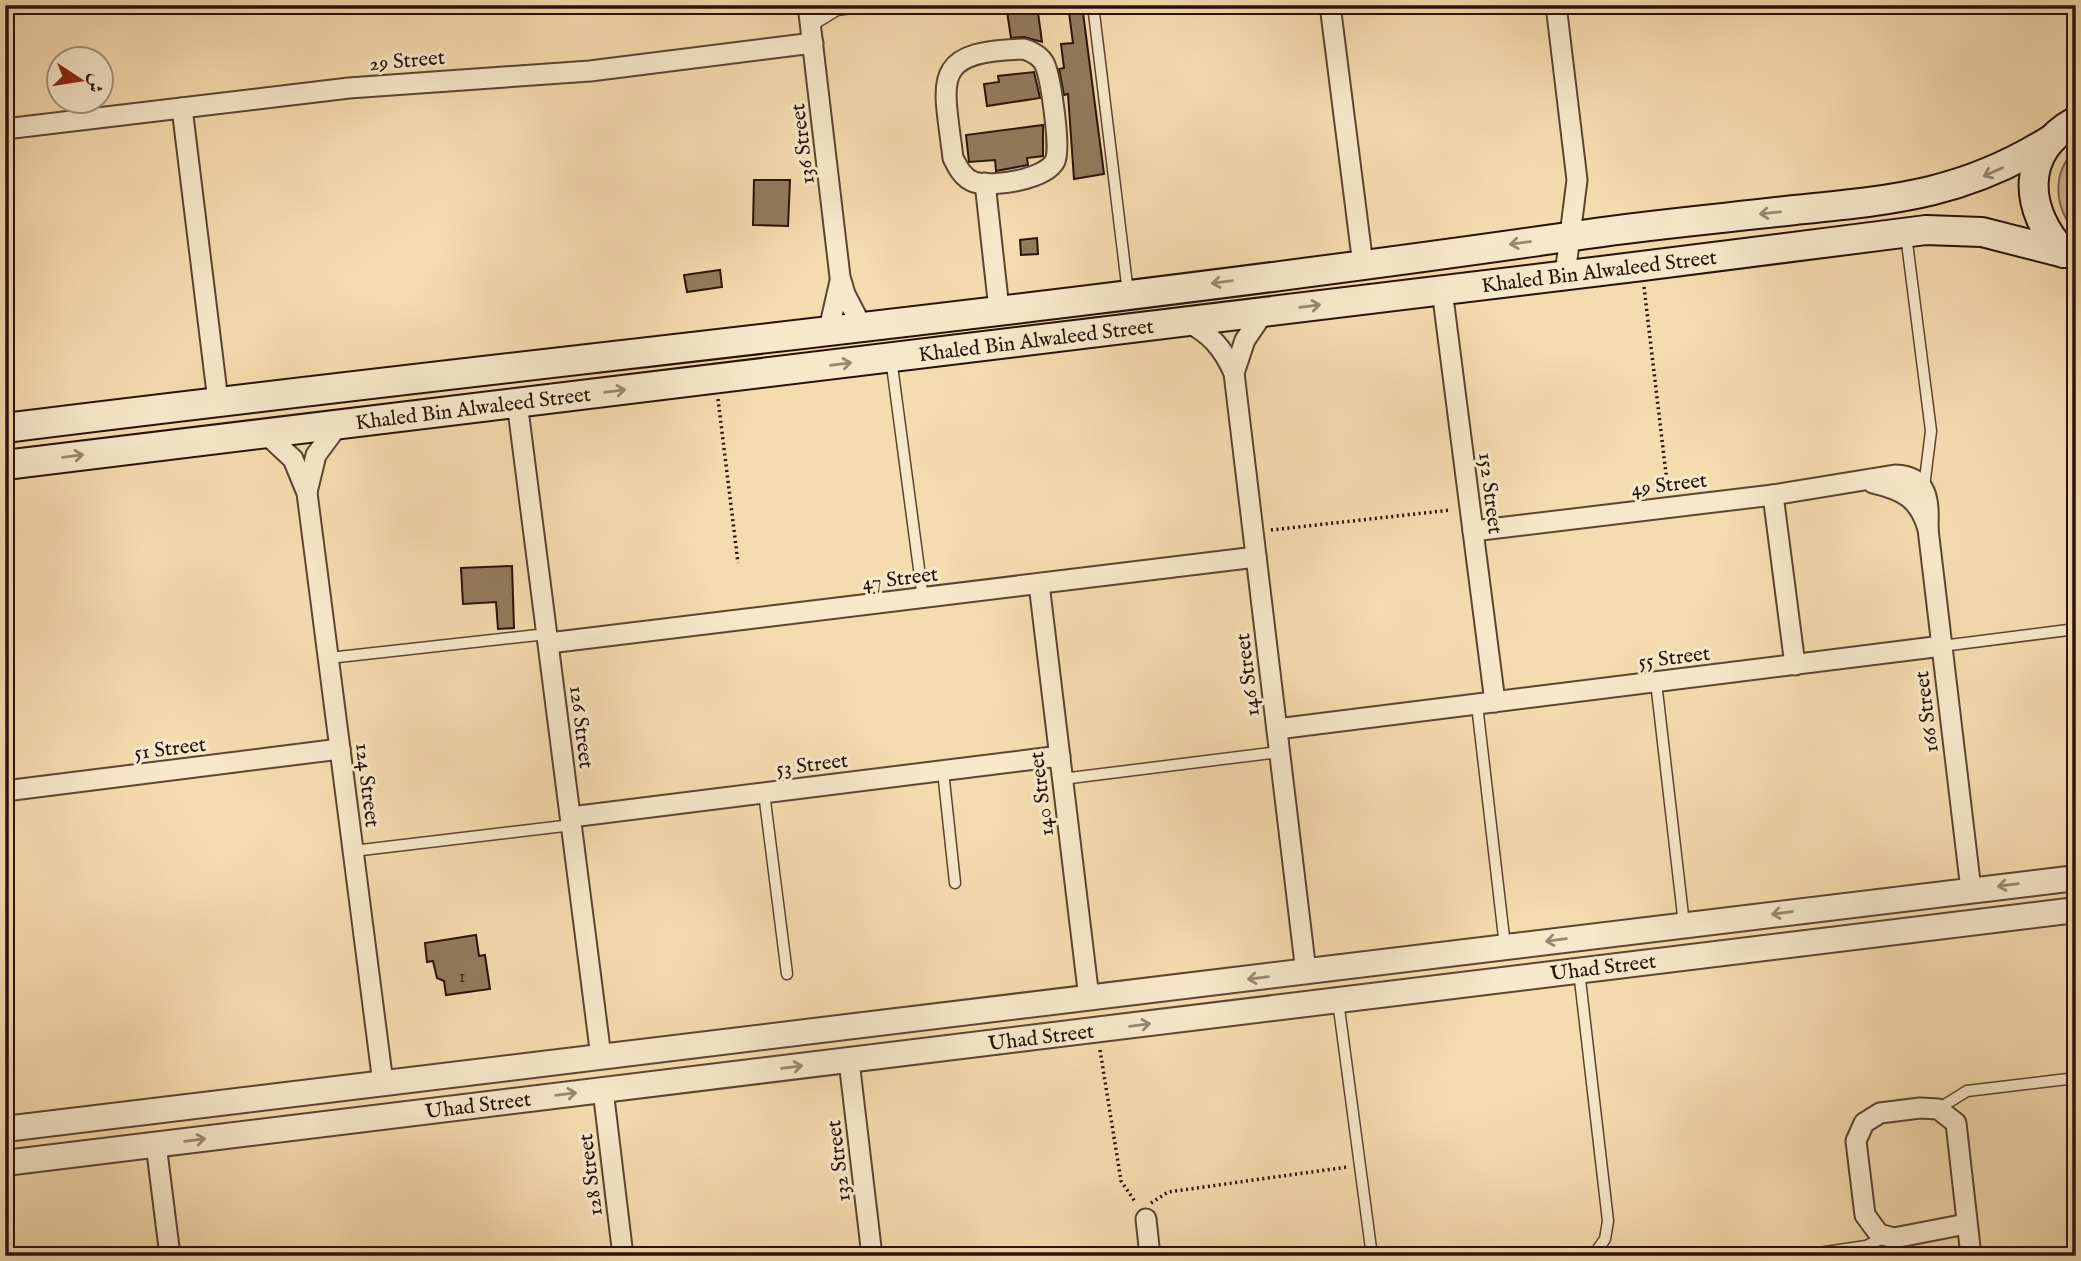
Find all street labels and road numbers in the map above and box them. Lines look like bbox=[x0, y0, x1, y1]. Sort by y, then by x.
street label: 29 Street bbox=[368, 45, 446, 78]
street label: 136 Street bbox=[785, 102, 822, 186]
street label: Khaled Bin Alwaleed Street bbox=[1480, 245, 1718, 300]
street label: Khaled Bin Alwaleed Street bbox=[917, 314, 1155, 369]
street label: Khaled Bin Alwaleed Street bbox=[354, 382, 592, 437]
street label: 152 Street bbox=[1471, 451, 1508, 536]
street label: 49 Street bbox=[1630, 467, 1709, 504]
street label: 47 Street bbox=[861, 561, 940, 598]
street label: 146 Street bbox=[1230, 632, 1267, 718]
street label: 55 Street bbox=[1637, 641, 1712, 676]
street label: 166 Street bbox=[1909, 669, 1946, 754]
street label: 126 Street bbox=[562, 684, 599, 770]
street label: 51 Street bbox=[133, 732, 208, 767]
street label: 124 Street bbox=[348, 741, 385, 829]
street label: 53 Street bbox=[775, 748, 850, 783]
street label: 140 Street bbox=[1024, 750, 1061, 838]
street label: Uhad Street bbox=[1549, 949, 1658, 988]
street label: Uhad Street bbox=[987, 1019, 1096, 1058]
street label: Uhad Street bbox=[424, 1087, 533, 1126]
street label: 132 Street bbox=[821, 1118, 858, 1203]
street label: 128 Street bbox=[573, 1132, 610, 1217]

